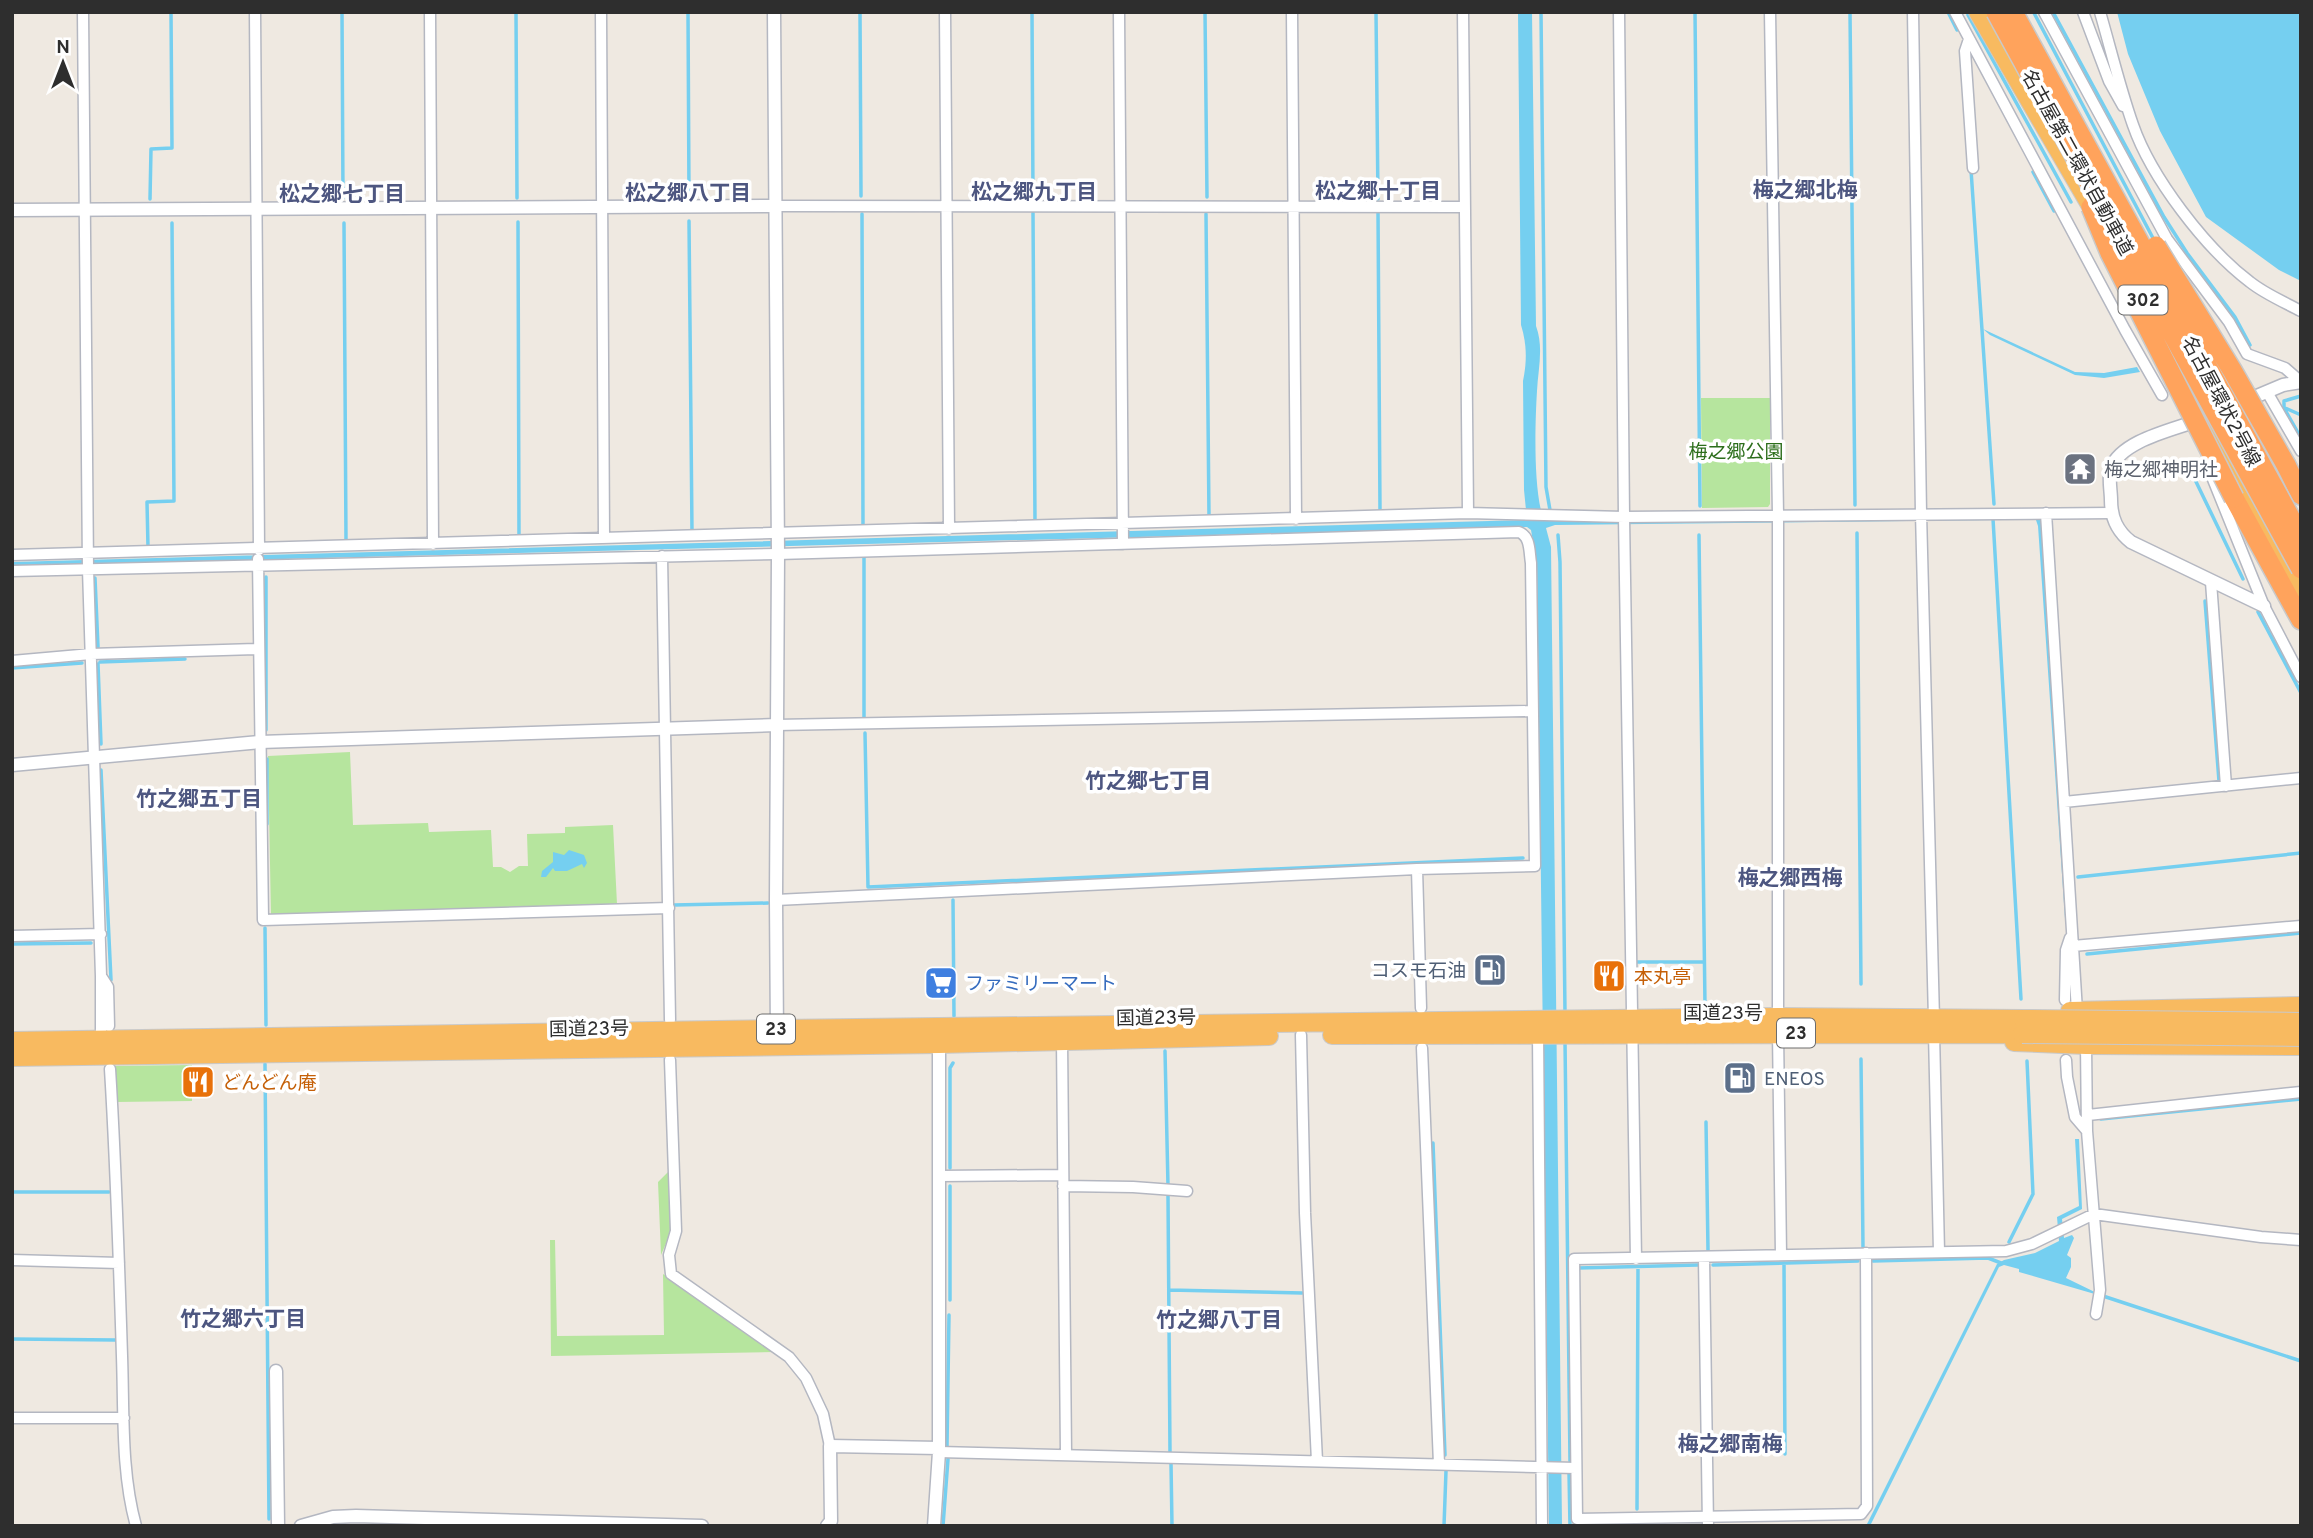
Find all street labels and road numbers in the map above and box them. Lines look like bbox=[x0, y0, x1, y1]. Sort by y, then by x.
street label: 名古屋第二環状自動車道 bbox=[2015, 66, 2137, 260]
road number: 302 bbox=[2118, 286, 2168, 314]
street label: 名古屋環状2号線 bbox=[2176, 332, 2265, 471]
street label: 国道23号 bbox=[1683, 1002, 1763, 1026]
street label: 国道23号 bbox=[1116, 1006, 1196, 1032]
road number: 23 bbox=[757, 1014, 795, 1044]
street label: 国道23号 bbox=[549, 1017, 629, 1043]
road number: 23 bbox=[1777, 1018, 1815, 1048]

